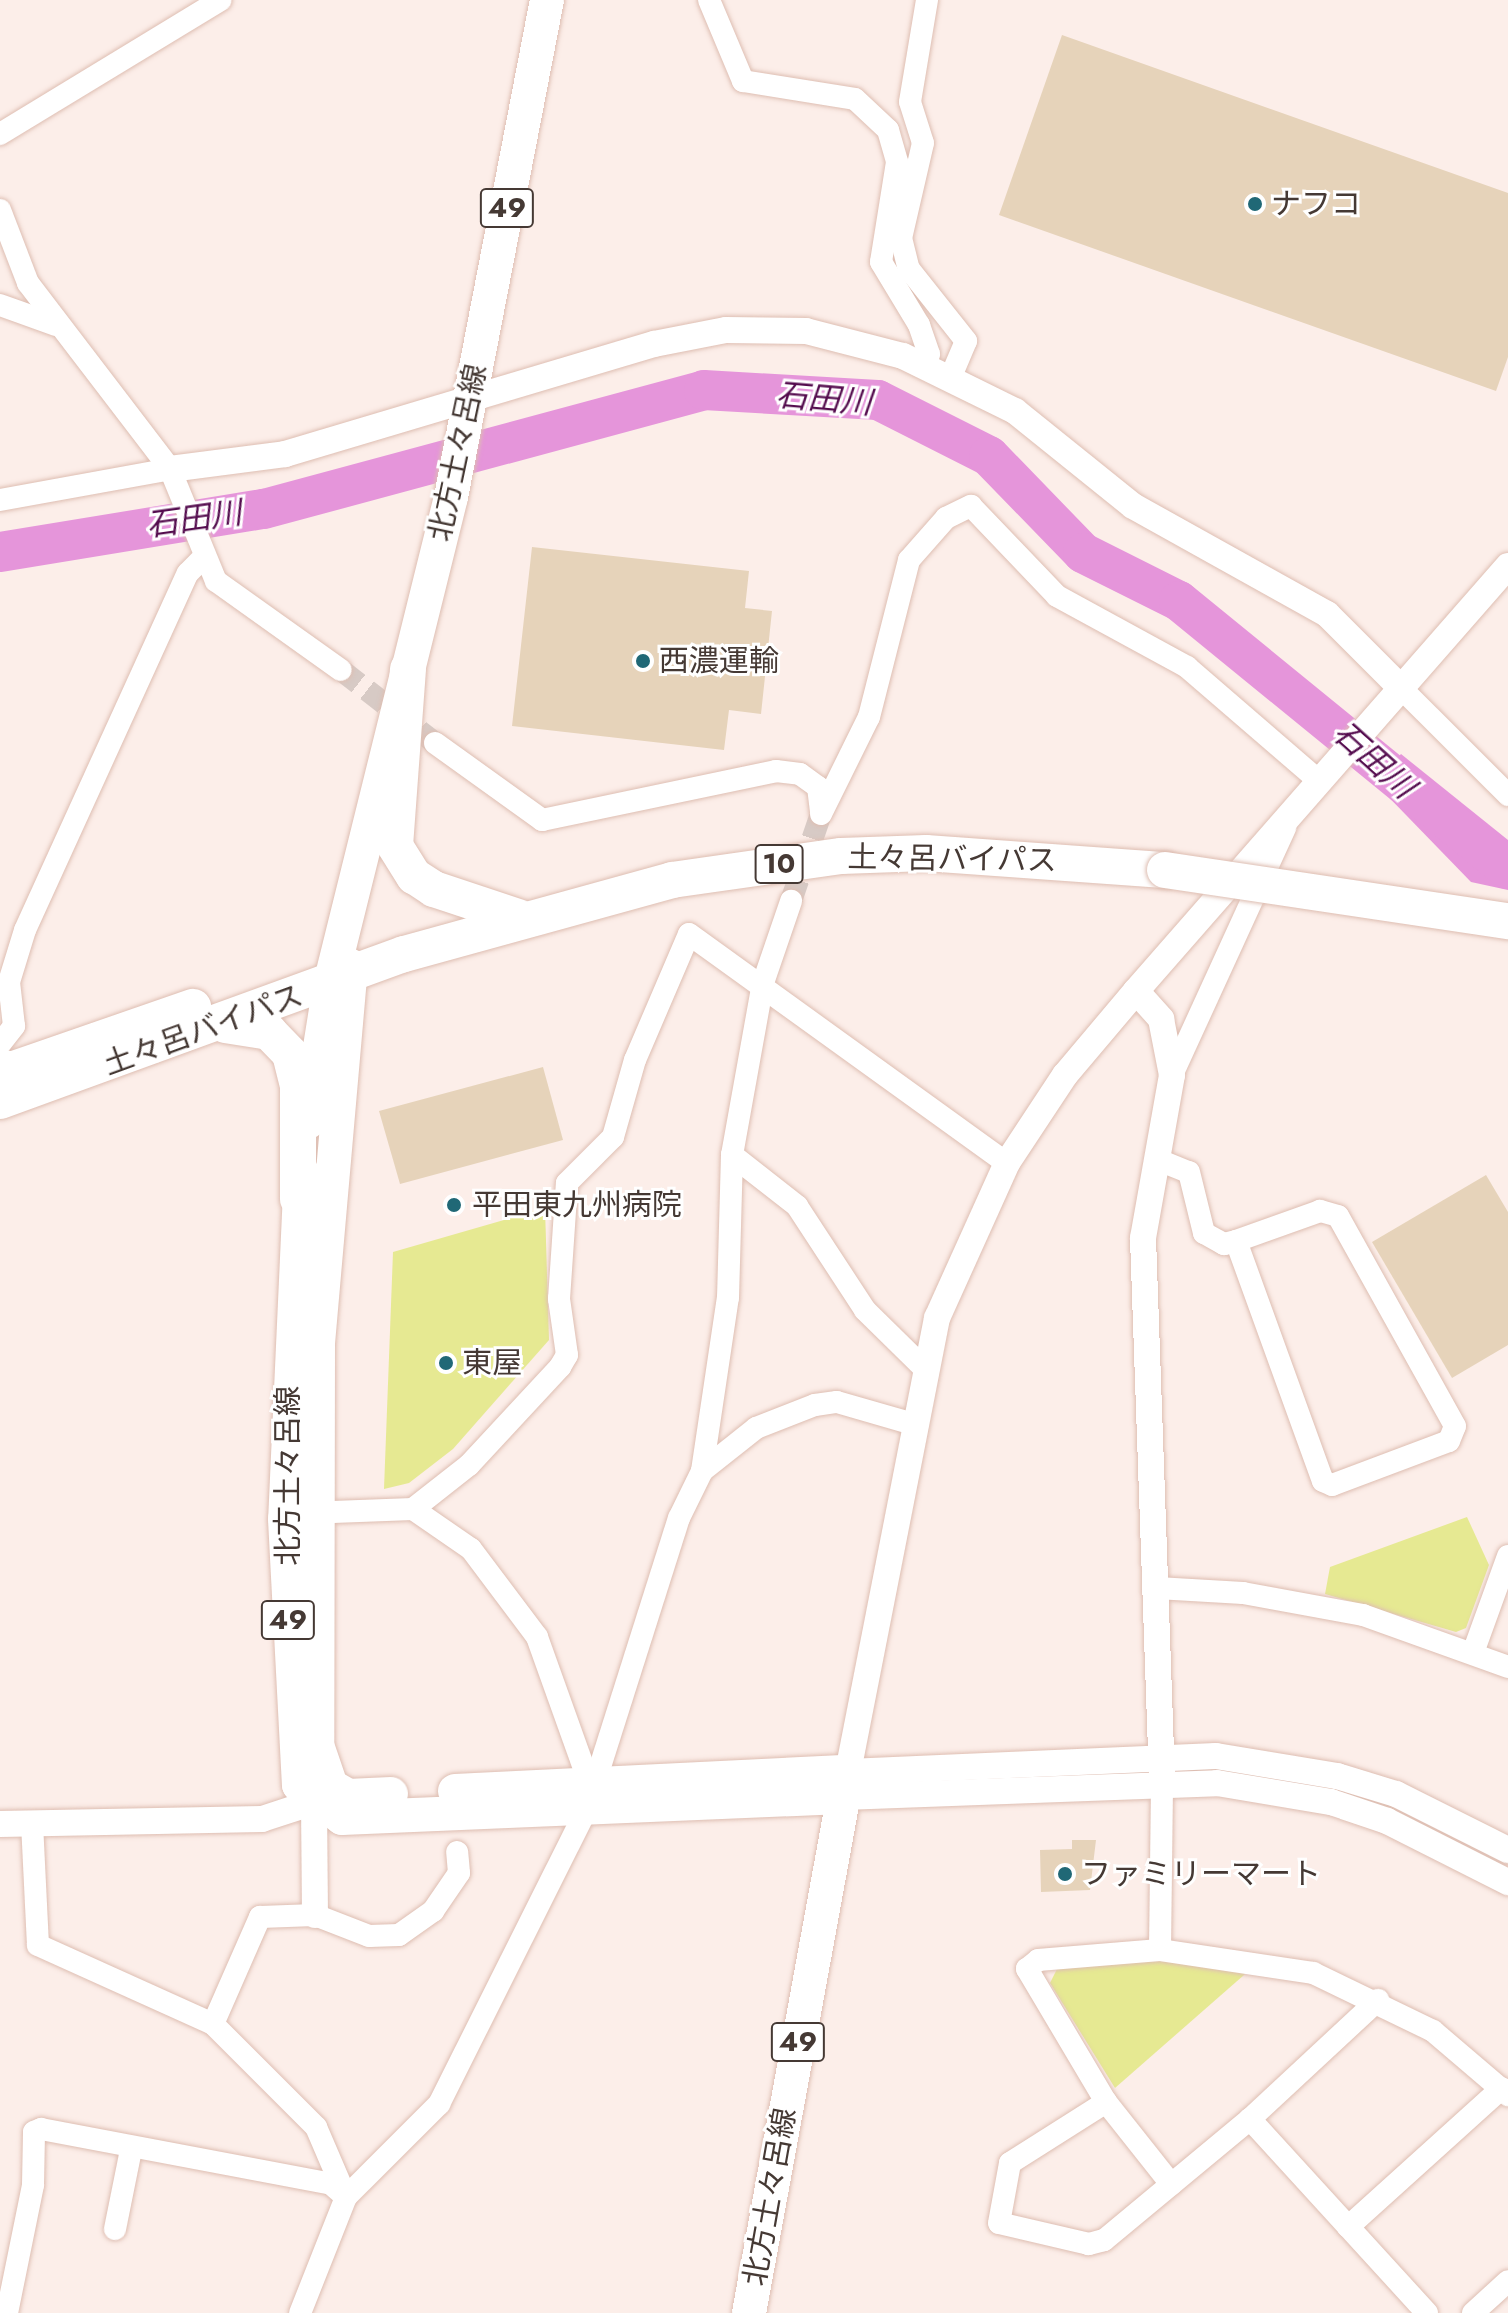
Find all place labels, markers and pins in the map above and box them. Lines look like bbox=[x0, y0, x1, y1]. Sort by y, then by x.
place label: ナフコ bbox=[1271, 186, 1361, 222]
marker: ナフコ bbox=[1246, 195, 1264, 213]
place label: 西濃運輸 bbox=[659, 643, 779, 679]
marker: 西濃運輸 bbox=[634, 652, 652, 670]
place label: 平田東九州病院 bbox=[472, 1187, 682, 1223]
marker: 平田東九州病院 bbox=[443, 1194, 465, 1216]
place label: 東屋 bbox=[462, 1345, 522, 1381]
marker: 東屋 bbox=[437, 1354, 455, 1372]
place label: ファミリーマート bbox=[1081, 1856, 1321, 1892]
marker: ファミリーマート bbox=[1056, 1865, 1074, 1883]

